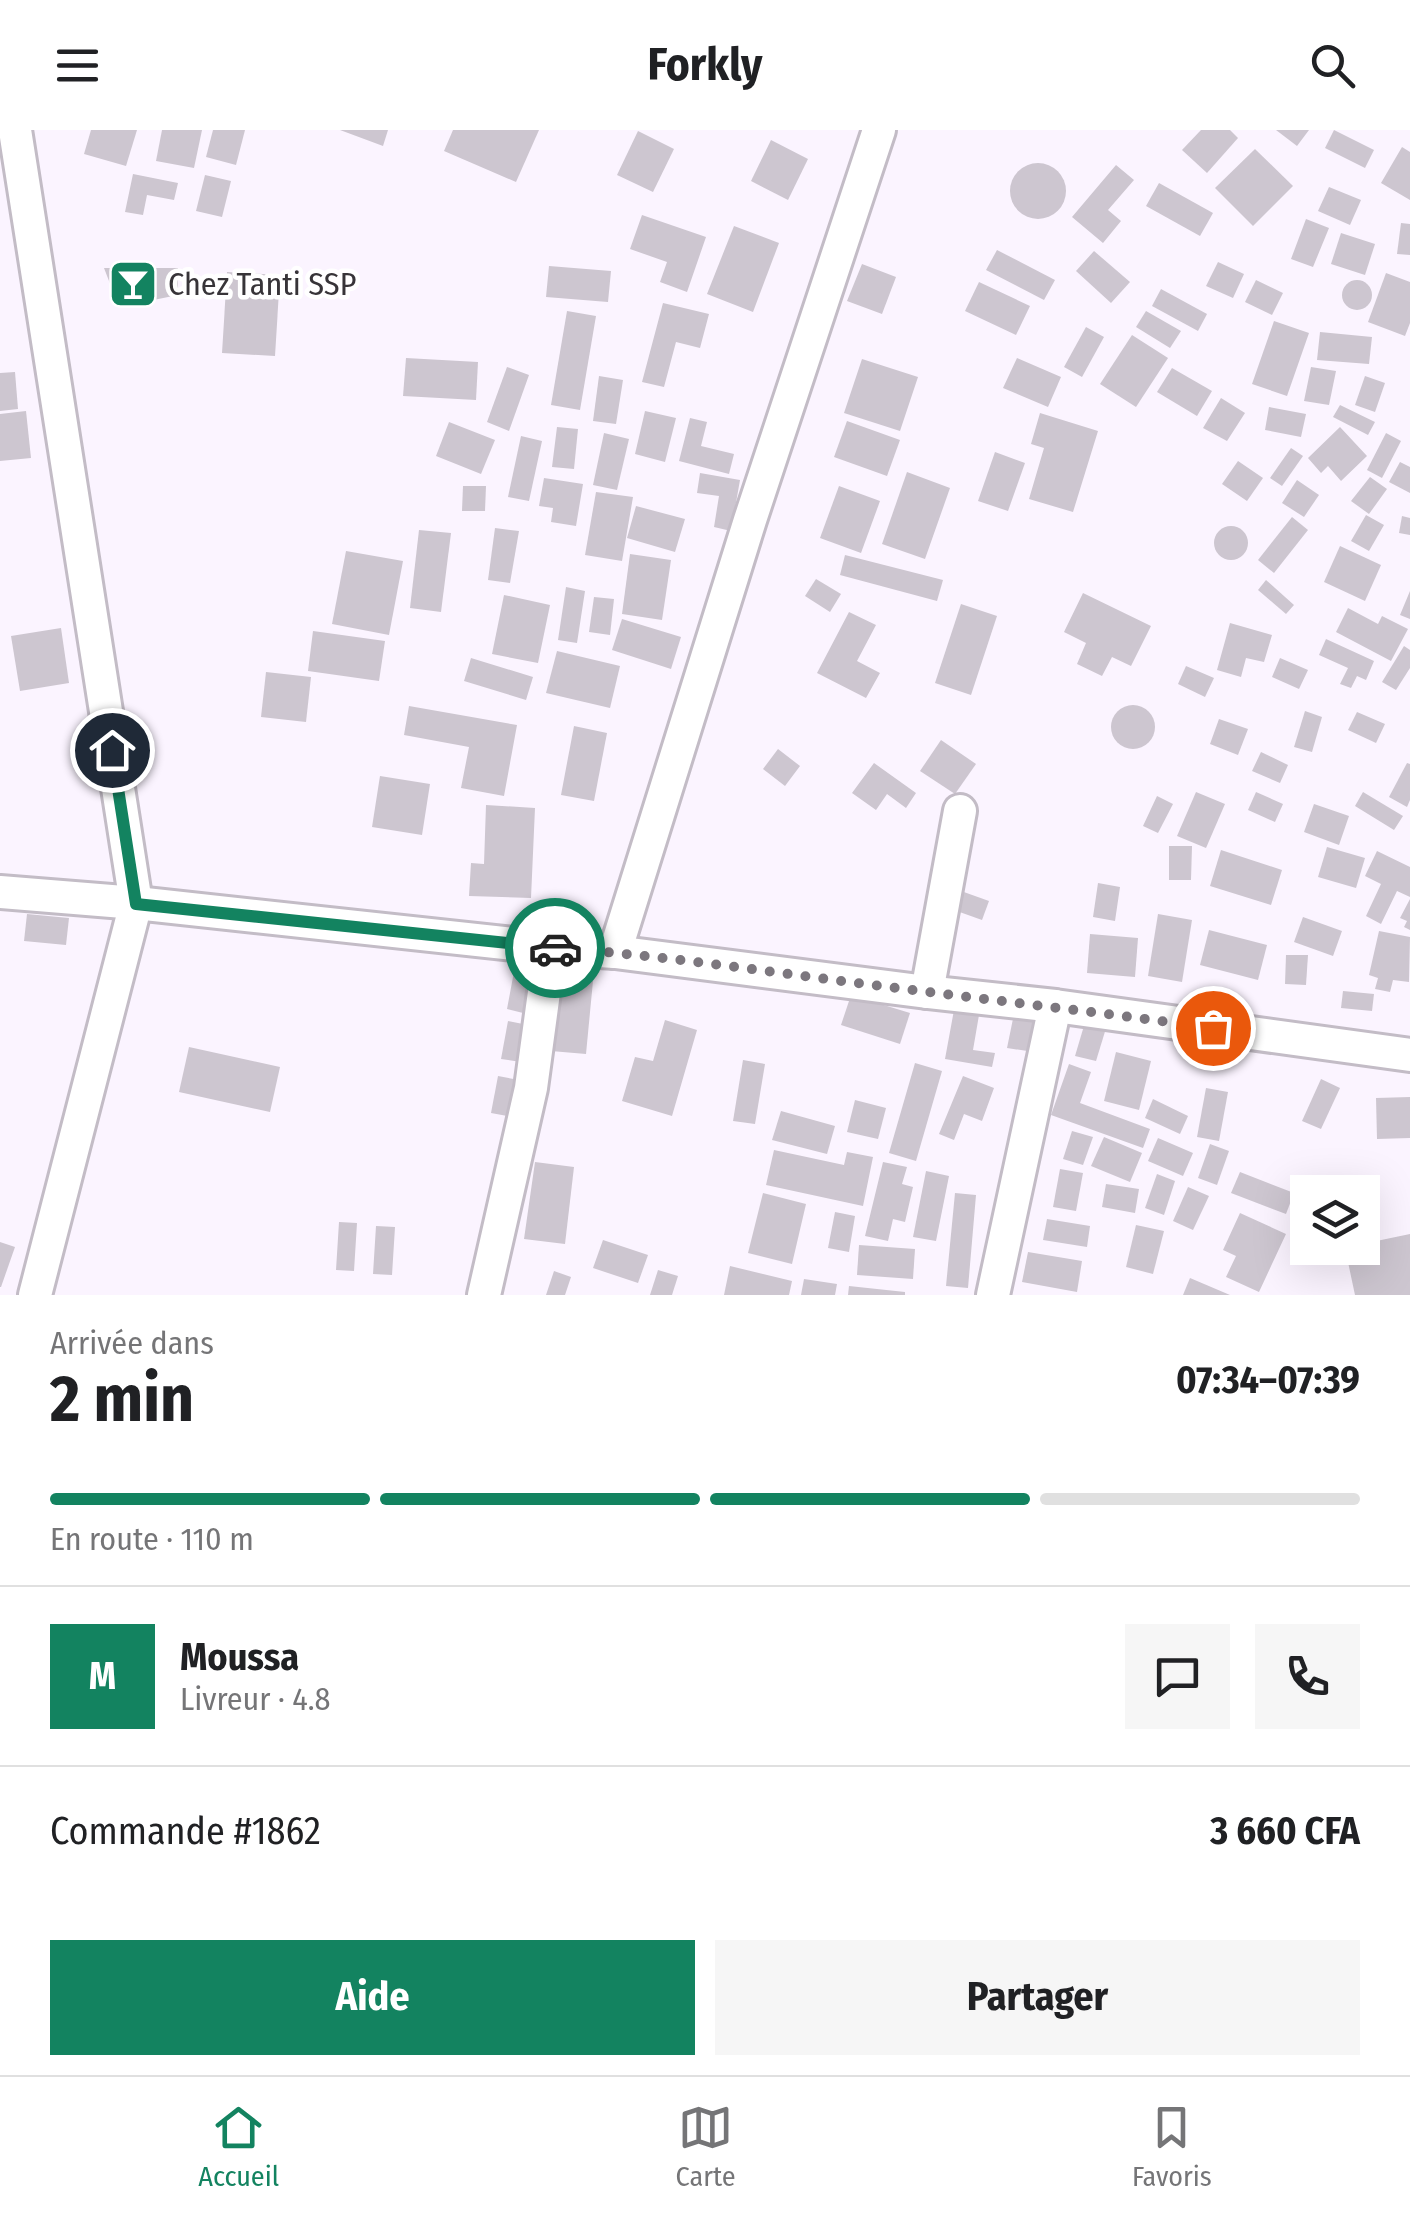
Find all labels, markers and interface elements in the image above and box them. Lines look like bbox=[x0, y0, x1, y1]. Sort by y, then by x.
icon: menu bbox=[50, 38, 105, 93]
text: Forkly bbox=[648, 38, 762, 92]
icon: search bbox=[1305, 38, 1360, 93]
bar icon: Chez Tanti SSP bbox=[107, 258, 159, 310]
place label: Chez Tanti SSP bbox=[168, 265, 356, 303]
pin bbox=[70, 708, 155, 793]
icon: home bbox=[85, 723, 140, 778]
courier bbox=[505, 898, 605, 998]
icon: car bbox=[528, 921, 583, 976]
pin bbox=[1171, 986, 1256, 1071]
icon: bag bbox=[1186, 1001, 1241, 1056]
map controls bbox=[1290, 1175, 1380, 1265]
button: layers bbox=[1290, 1175, 1380, 1265]
text: Arrivée dans bbox=[50, 1324, 214, 1362]
text: 07:34–07:39 bbox=[1176, 1357, 1360, 1403]
text: 2 min bbox=[50, 1360, 194, 1438]
text: En route · 110 m bbox=[50, 1520, 254, 1558]
button: chat bbox=[1125, 1624, 1230, 1729]
button: phone bbox=[1255, 1624, 1360, 1729]
text: Moussa bbox=[180, 1634, 299, 1680]
text: M bbox=[89, 1653, 116, 1699]
text: Livreur · 4.8 bbox=[180, 1680, 331, 1718]
text: Commande #1862 bbox=[50, 1808, 321, 1854]
text: 3 660 CFA bbox=[1210, 1808, 1360, 1854]
button: Aide bbox=[50, 1940, 695, 2055]
button: Partager bbox=[715, 1940, 1360, 2055]
tab: Accueil bbox=[198, 2100, 279, 2193]
tab: Carte bbox=[676, 2100, 736, 2193]
tab: Favoris bbox=[1132, 2100, 1212, 2193]

